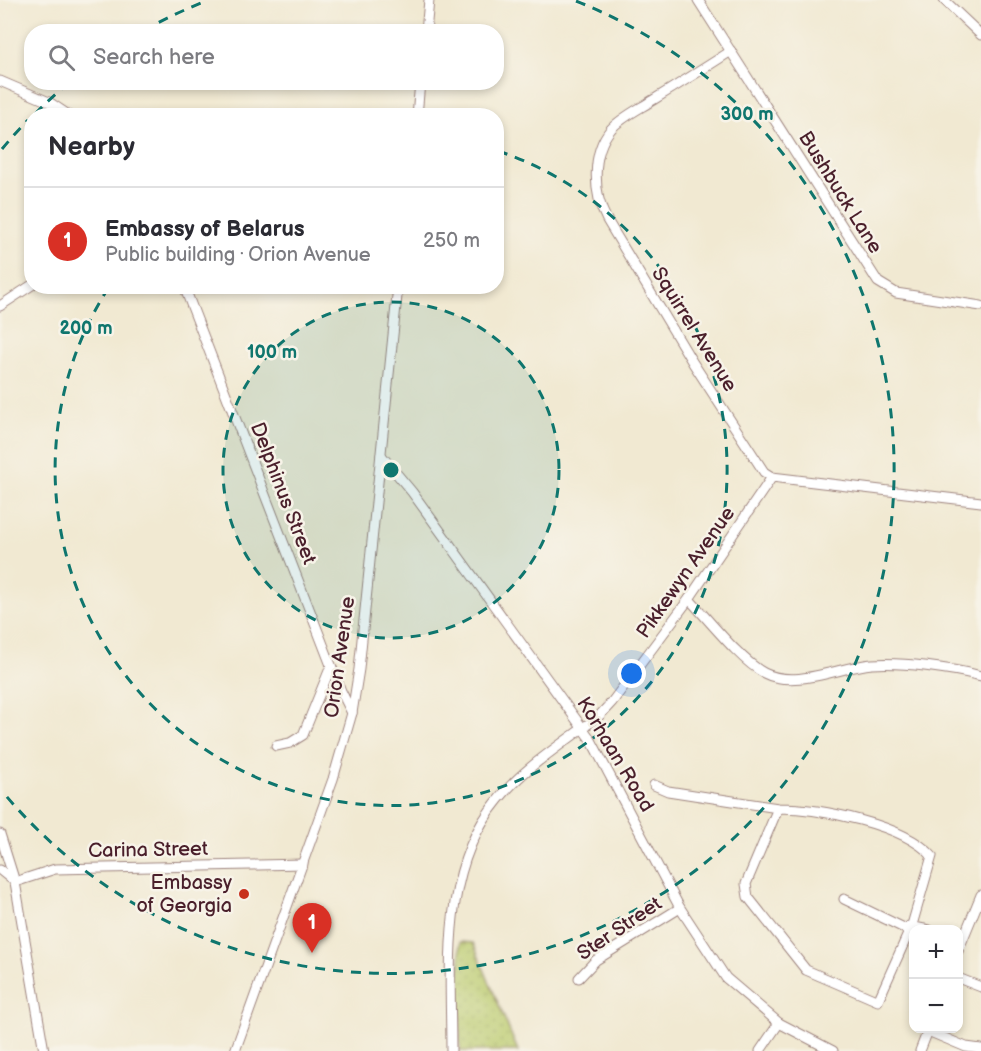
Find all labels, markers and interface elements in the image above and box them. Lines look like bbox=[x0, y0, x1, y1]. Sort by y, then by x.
search box bbox=[24, 24, 504, 90]
icon: search bbox=[45, 41, 78, 74]
text: Search here bbox=[93, 44, 215, 71]
text: 300 m bbox=[720, 104, 774, 125]
street label: Bushbuck Lane bbox=[793, 127, 887, 258]
text: Nearby bbox=[48, 132, 135, 163]
text: Embassy of Belarus bbox=[105, 216, 305, 243]
text: 1 bbox=[63, 229, 72, 253]
text: 250 m bbox=[423, 229, 480, 253]
text: Public building · Orion Avenue bbox=[105, 243, 371, 267]
street label: Squirrel Avenue bbox=[646, 263, 742, 396]
text: 200 m bbox=[59, 318, 113, 339]
text: 100 m bbox=[247, 342, 297, 363]
street label: Delphinus Street bbox=[245, 419, 321, 568]
centre of rings bbox=[381, 460, 401, 480]
street label: Pikkewyn Avenue bbox=[631, 502, 740, 643]
street label: Orion Avenue bbox=[320, 595, 360, 719]
your location bbox=[617, 659, 646, 688]
street label: Korhaan Road bbox=[571, 693, 659, 816]
street label: Carina Street bbox=[88, 837, 208, 863]
place label: Embassy of Georgia bbox=[137, 871, 232, 918]
marker: Embassy of Georgia bbox=[237, 887, 251, 901]
street label: Ster Street bbox=[573, 892, 666, 966]
pin: 1 bbox=[292, 904, 332, 953]
map controls bbox=[909, 925, 963, 1033]
button: + bbox=[909, 925, 963, 979]
button: − bbox=[909, 979, 963, 1033]

